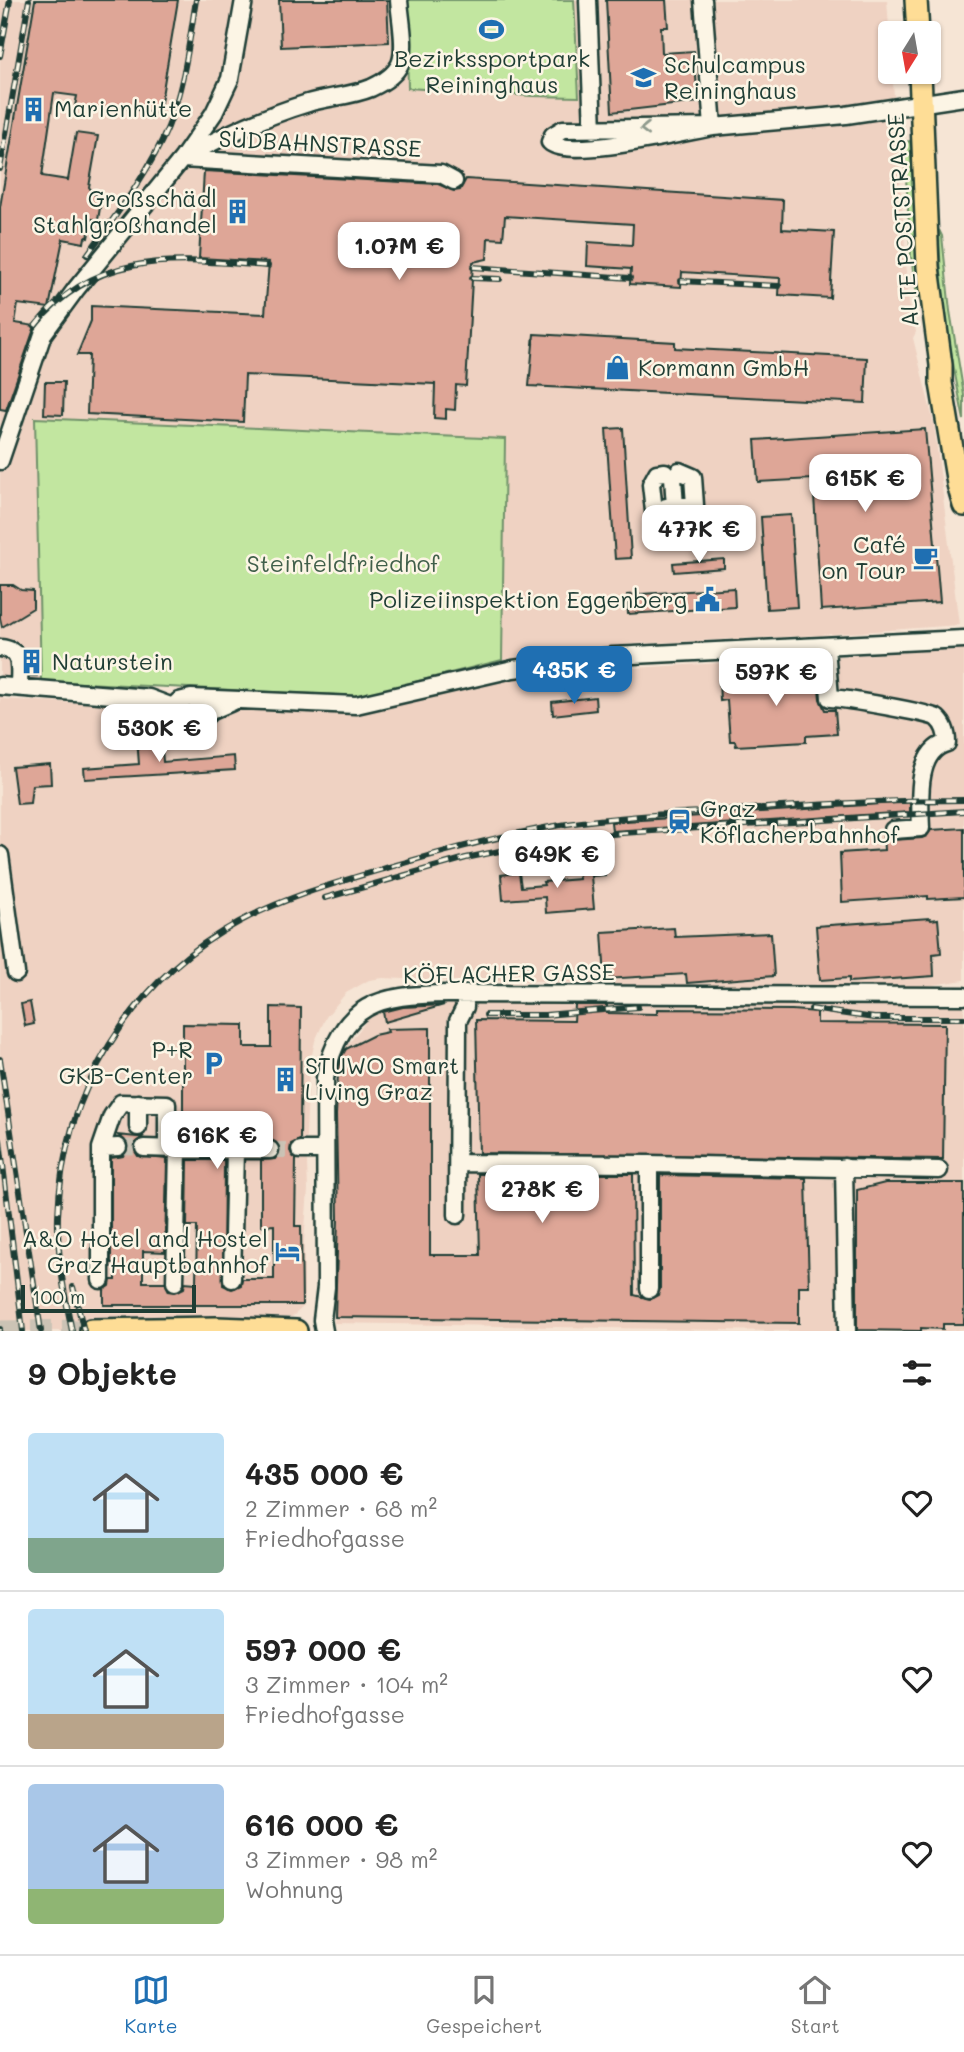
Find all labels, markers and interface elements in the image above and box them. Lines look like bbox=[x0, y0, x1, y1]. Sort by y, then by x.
sports icon: Bezirkssportpark Reininghaus bbox=[478, 15, 506, 43]
north arrow bbox=[878, 21, 942, 84]
map controls bbox=[878, 21, 941, 84]
place label: Bezirkssportpark Reininghaus bbox=[394, 43, 590, 99]
place label: Schulcampus Reininghaus bbox=[664, 49, 806, 105]
school or university icon: Schulcampus Reininghaus bbox=[630, 64, 658, 92]
place label: Marienhütte bbox=[54, 93, 192, 123]
building icon: Marienhütte bbox=[20, 95, 48, 123]
street label: ALTE POSTSTRASSE bbox=[880, 112, 924, 328]
one-way arrow bbox=[639, 121, 649, 137]
street label: SÜDBAHNSTRASSE bbox=[218, 123, 422, 163]
place label: Großschädl Stahlgroßhandel bbox=[33, 183, 217, 239]
building icon: Großschädl Stahlgroßhandel bbox=[223, 198, 251, 226]
pin: 1.07M € bbox=[334, 222, 464, 282]
text: 1.07M € bbox=[354, 230, 444, 260]
place label: Kormann GmbH bbox=[638, 352, 809, 382]
shop icon: Kormann GmbH bbox=[604, 354, 632, 382]
pin: 615K € bbox=[808, 454, 922, 514]
text: 615K € bbox=[825, 462, 905, 492]
pin: 477K € bbox=[642, 505, 756, 565]
text: 477K € bbox=[658, 513, 740, 543]
place label: Café on Tour bbox=[822, 529, 906, 585]
cafe icon: Café on Tour bbox=[912, 544, 940, 572]
park label: Steinfeldfriedhof bbox=[247, 548, 440, 578]
place label: Polizeiinspektion Eggenberg bbox=[369, 584, 687, 614]
public building icon: Polizeiinspektion Eggenberg bbox=[693, 586, 721, 614]
place label: Naturstein bbox=[52, 646, 173, 676]
pin: 435K € bbox=[517, 646, 631, 706]
building icon: Naturstein bbox=[18, 648, 46, 676]
pin: 597K € bbox=[719, 648, 833, 708]
text: 435K € bbox=[532, 654, 616, 684]
text: 597K € bbox=[735, 656, 817, 686]
pin: 530K € bbox=[102, 704, 216, 764]
text: 530K € bbox=[117, 712, 201, 742]
place label: Graz Köflacherbahnhof bbox=[700, 793, 900, 849]
station icon: Graz Köflacherbahnhof bbox=[666, 808, 694, 836]
pin: 649K € bbox=[500, 830, 614, 890]
text: 649K € bbox=[515, 838, 599, 868]
street label: KÖFLACHER GASSE bbox=[403, 956, 615, 990]
place label: P+R GKB-Center bbox=[59, 1034, 193, 1090]
parking icon: P+R GKB-Center bbox=[199, 1049, 227, 1077]
place label: STUWO Smart Living Graz bbox=[305, 1050, 459, 1106]
building icon: STUWO Smart Living Graz bbox=[271, 1065, 299, 1093]
pin: 616K € bbox=[160, 1112, 274, 1171]
text: 616K € bbox=[177, 1119, 257, 1149]
pin: 278K € bbox=[485, 1166, 599, 1225]
text: 278K € bbox=[501, 1173, 583, 1203]
place label: A&O Hotel and Hostel Graz Hauptbahnhof bbox=[22, 1223, 269, 1279]
hotel icon: A&O Hotel and Hostel Graz Hauptbahnhof bbox=[274, 1238, 302, 1266]
scale bar bbox=[21, 1282, 196, 1314]
text: 100 m bbox=[32, 1284, 85, 1309]
text: 9 Objekte bbox=[28, 1353, 177, 1393]
icon: filters bbox=[898, 1354, 936, 1392]
text: 435 000 € bbox=[245, 1453, 403, 1493]
icon: home bbox=[84, 1461, 168, 1545]
icon: heart bbox=[898, 1484, 936, 1522]
text: 2 Zimmer · 68 m² bbox=[245, 1493, 437, 1523]
text: Friedhofgasse bbox=[245, 1523, 405, 1553]
text: 597 000 € bbox=[245, 1629, 401, 1669]
icon: home bbox=[84, 1637, 168, 1721]
icon: heart bbox=[898, 1660, 936, 1698]
text: 3 Zimmer · 104 m² bbox=[245, 1669, 448, 1699]
text: Friedhofgasse bbox=[245, 1699, 405, 1729]
text: 616 000 € bbox=[245, 1804, 398, 1844]
icon: home bbox=[84, 1812, 168, 1896]
icon: heart bbox=[898, 1835, 936, 1873]
text: 3 Zimmer · 98 m² bbox=[245, 1844, 437, 1874]
text: Wohnung bbox=[245, 1874, 343, 1904]
tab: Karte bbox=[124, 1971, 177, 2038]
tab: Gespeichert bbox=[426, 1971, 542, 2038]
tab: Start bbox=[791, 1971, 840, 2038]

